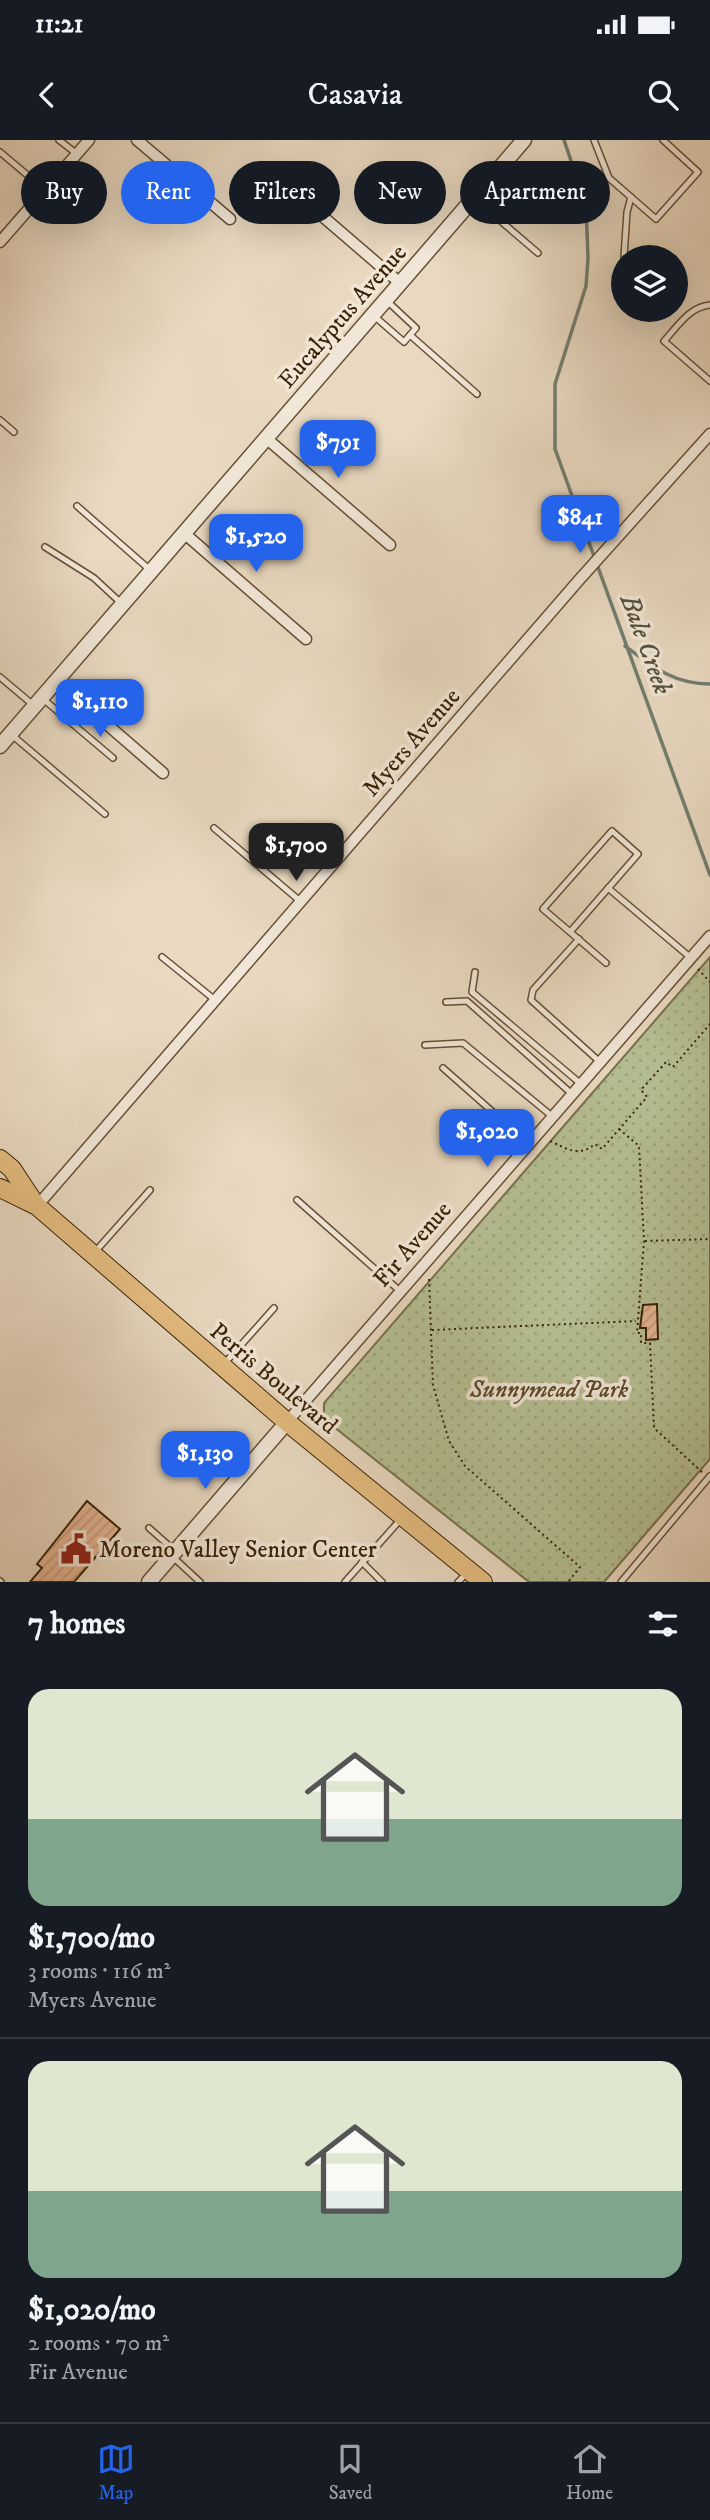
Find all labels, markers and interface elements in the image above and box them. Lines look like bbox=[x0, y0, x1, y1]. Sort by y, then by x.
text: 11:21 bbox=[35, 8, 83, 41]
text: Casavia bbox=[308, 75, 402, 115]
icon: back bbox=[28, 76, 66, 114]
icon: search bbox=[644, 76, 682, 114]
chip: Buy bbox=[21, 161, 107, 224]
chip: Rent bbox=[121, 161, 215, 224]
chip: Filters bbox=[229, 161, 340, 224]
chip: New bbox=[354, 161, 446, 224]
chip: Apartment bbox=[460, 161, 610, 224]
street label: Eucalyptus Avenue bbox=[272, 238, 414, 395]
map controls bbox=[611, 245, 688, 322]
button: layers bbox=[611, 245, 688, 322]
pin: $791 bbox=[297, 420, 379, 480]
text: $791 bbox=[316, 428, 360, 457]
pin: $841 bbox=[539, 496, 621, 555]
text: $841 bbox=[557, 503, 603, 532]
pin: $1,520 bbox=[199, 514, 313, 574]
text: $1,520 bbox=[225, 522, 287, 551]
water label: Bale Creek bbox=[612, 589, 679, 699]
pin: $1,110 bbox=[43, 680, 157, 739]
street label: Myers Avenue bbox=[356, 682, 467, 803]
text: $1,110 bbox=[72, 687, 128, 716]
pin: $1,700 bbox=[239, 824, 353, 883]
text: $1,700 bbox=[265, 831, 327, 860]
pin: $1,020 bbox=[430, 1110, 544, 1169]
text: $1,020 bbox=[455, 1117, 519, 1146]
street label: Fir Avenue bbox=[367, 1195, 458, 1294]
street label: Perris Boulevard bbox=[203, 1317, 343, 1441]
park label: Sunnymead Park bbox=[469, 1375, 628, 1405]
pin: $1,130 bbox=[148, 1432, 262, 1491]
text: $1,130 bbox=[177, 1439, 233, 1468]
public building icon: Moreno Valley Senior Center bbox=[59, 1532, 93, 1566]
place label: Moreno Valley Senior Center bbox=[99, 1535, 377, 1565]
icon: filters bbox=[644, 1605, 682, 1643]
text: 7 homes bbox=[28, 1606, 125, 1643]
icon: home bbox=[292, 1734, 418, 1860]
text: $1,700/mo bbox=[28, 1920, 155, 1957]
text: 3 rooms · 116 m² bbox=[28, 1957, 171, 1986]
text: Myers Avenue bbox=[28, 1986, 156, 2015]
icon: home bbox=[292, 2106, 418, 2232]
text: $1,020/mo bbox=[28, 2292, 156, 2329]
text: 2 rooms · 70 m² bbox=[28, 2329, 169, 2358]
text: Fir Avenue bbox=[28, 2358, 128, 2387]
tab: Map bbox=[97, 2440, 135, 2505]
tab: Saved bbox=[329, 2440, 372, 2505]
tab: Home bbox=[566, 2440, 613, 2505]

